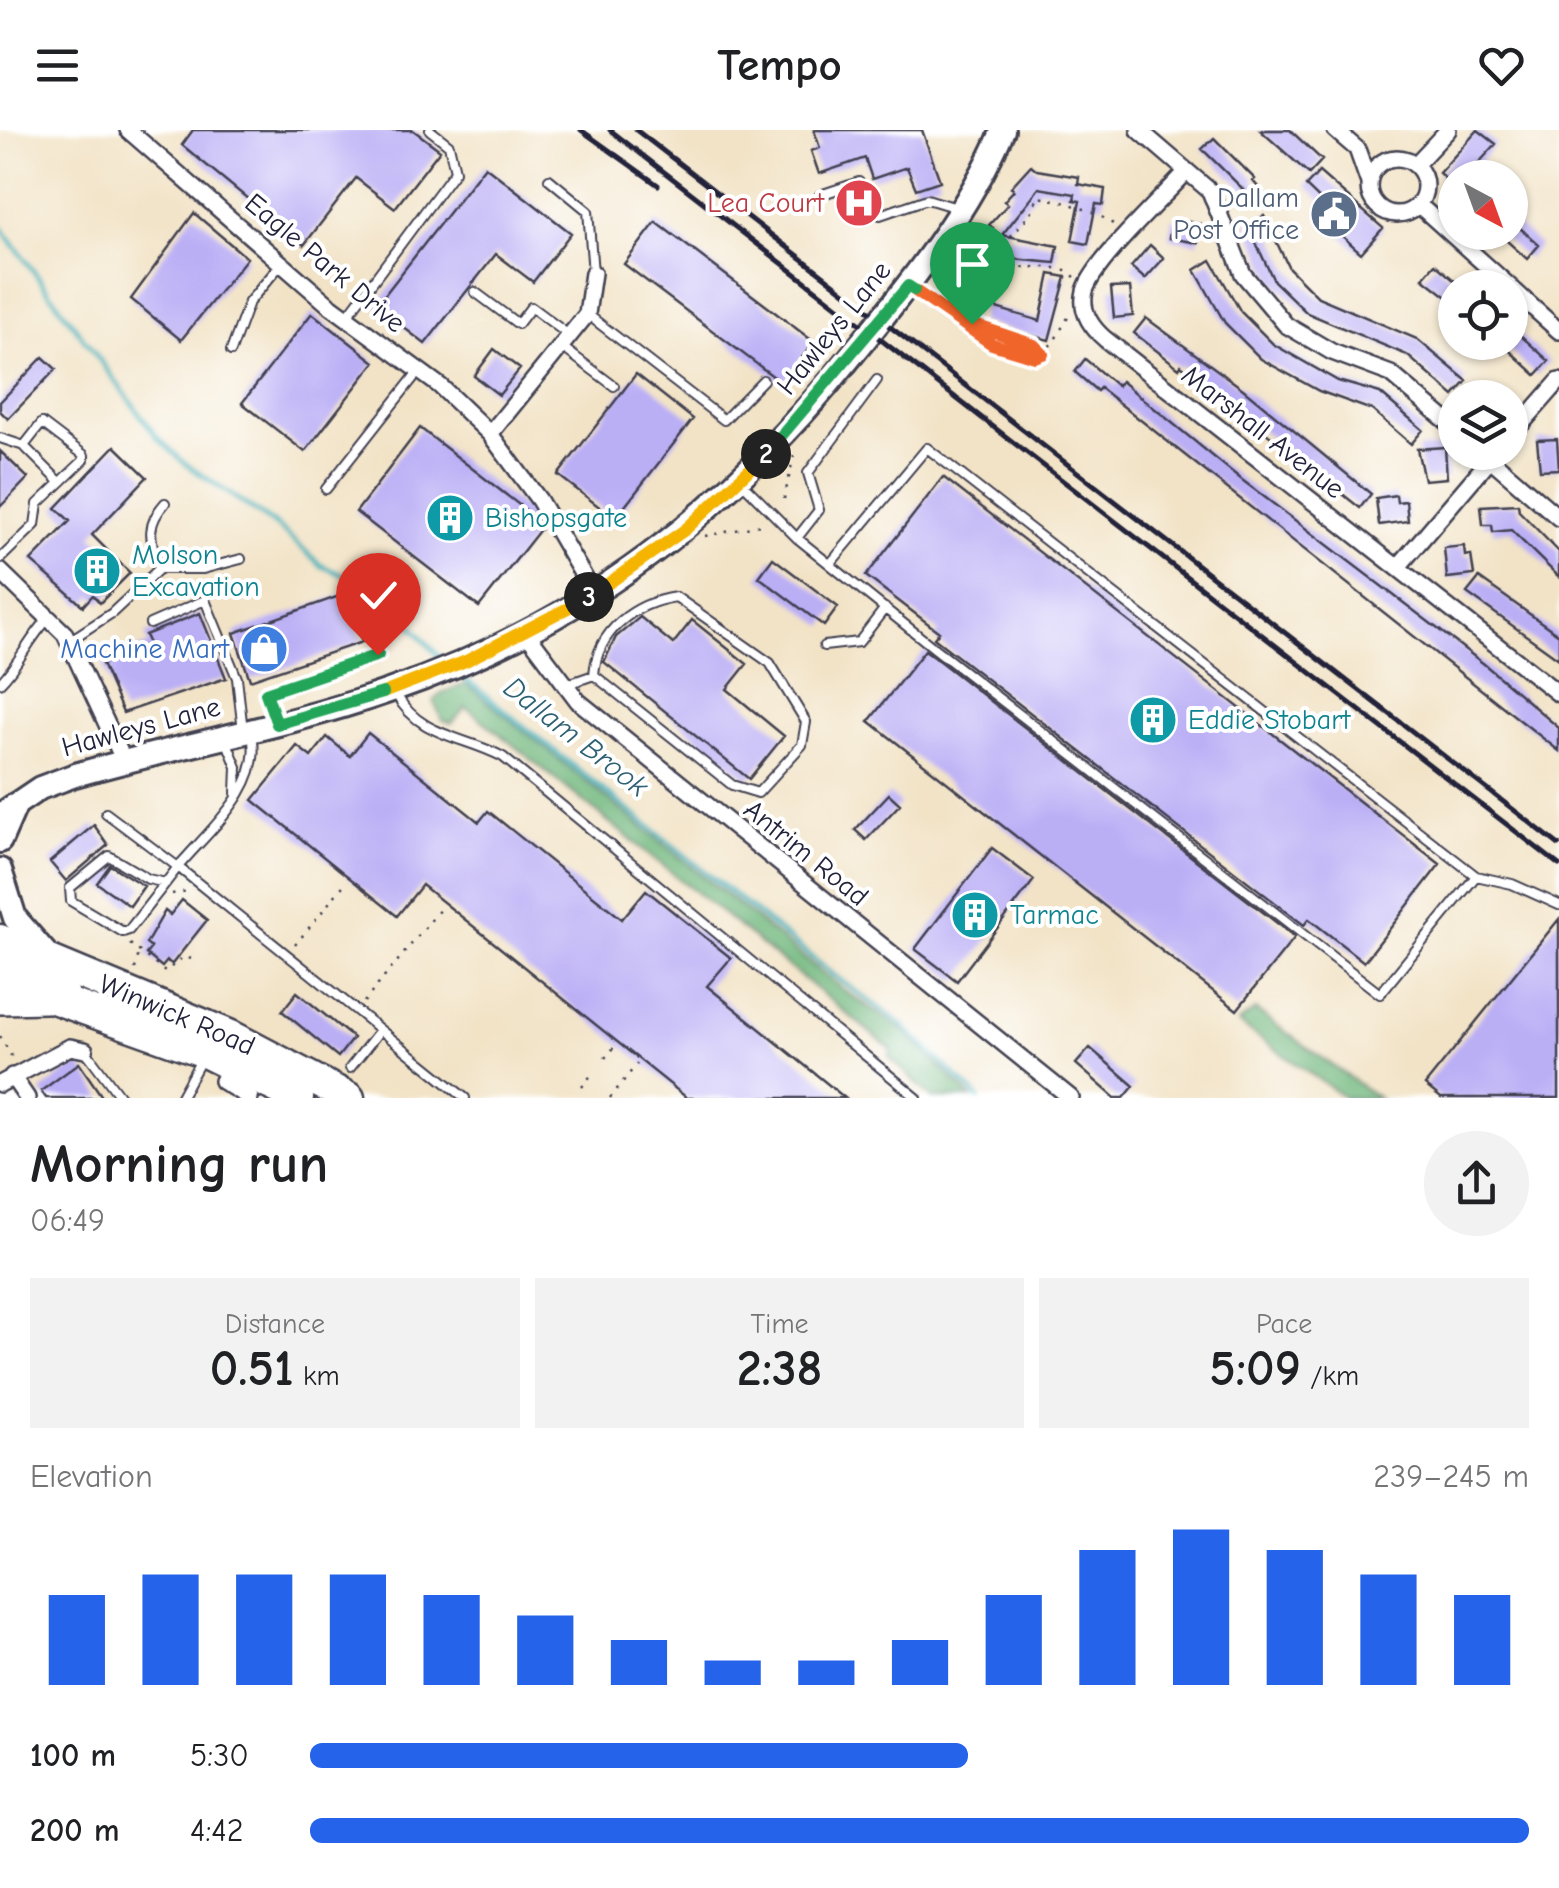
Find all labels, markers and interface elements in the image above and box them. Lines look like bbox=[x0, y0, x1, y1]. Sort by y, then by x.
icon: menu bbox=[30, 38, 85, 93]
icon: heart bbox=[1474, 38, 1529, 93]
text: Tempo bbox=[717, 39, 842, 91]
north arrow bbox=[1438, 160, 1528, 250]
map controls bbox=[1438, 160, 1528, 470]
hospital icon: Lea Court bbox=[833, 177, 885, 229]
place label: Dallam Post Office bbox=[1173, 182, 1299, 246]
street label: Eagle Park Drive bbox=[239, 187, 411, 339]
place label: Lea Court bbox=[707, 187, 825, 219]
public building icon: Dallam Post Office bbox=[1308, 188, 1360, 240]
pin bbox=[930, 222, 1015, 325]
icon: arrive bbox=[945, 237, 1000, 292]
street label: Hawleys Lane bbox=[770, 255, 898, 401]
button: locate bbox=[1438, 270, 1528, 360]
street label: Marshall Avenue bbox=[1176, 359, 1350, 505]
button: layers bbox=[1438, 380, 1528, 470]
pin: 2 bbox=[741, 429, 791, 479]
text: 2 bbox=[759, 438, 773, 470]
building icon: Bishopsgate bbox=[424, 492, 476, 544]
place label: Bishopsgate bbox=[485, 502, 627, 534]
place label: Molson Excavation bbox=[132, 539, 260, 603]
building icon: Molson Excavation bbox=[71, 545, 123, 597]
pin bbox=[336, 553, 421, 656]
icon: check bbox=[351, 568, 406, 623]
pin: 3 bbox=[564, 572, 614, 622]
text: 3 bbox=[582, 581, 596, 613]
shop icon: Machine Mart bbox=[238, 623, 290, 675]
place label: Machine Mart bbox=[60, 633, 230, 665]
water label: Dallam Brook bbox=[497, 670, 656, 805]
street label: Hawleys Lane bbox=[58, 691, 224, 763]
building icon: Eddie Stobart bbox=[1127, 694, 1179, 746]
place label: Eddie Stobart bbox=[1188, 704, 1351, 736]
street label: Antrim Road bbox=[738, 793, 874, 913]
building icon: Tarmac bbox=[949, 889, 1001, 941]
place label: Tarmac bbox=[1010, 899, 1099, 931]
street label: Winwick Road bbox=[94, 968, 260, 1062]
button: share bbox=[1424, 1131, 1529, 1236]
text: Morning run bbox=[30, 1132, 328, 1196]
text: 06:49 bbox=[30, 1202, 105, 1239]
text: Distance bbox=[225, 1308, 325, 1340]
text: Time bbox=[750, 1308, 809, 1340]
text: Pace bbox=[1256, 1308, 1312, 1340]
text: 0.51 bbox=[210, 1340, 294, 1398]
text: 2:38 bbox=[737, 1340, 822, 1398]
text: 5:09 bbox=[1209, 1340, 1301, 1398]
text: km bbox=[294, 1360, 340, 1392]
text: /km bbox=[1301, 1360, 1359, 1392]
text: Elevation bbox=[30, 1458, 153, 1495]
text: 239–245 m bbox=[1373, 1458, 1529, 1495]
text: 100 m bbox=[30, 1737, 116, 1774]
text: 5:30 bbox=[190, 1737, 249, 1774]
text: 200 m bbox=[30, 1812, 119, 1849]
text: 4:42 bbox=[190, 1812, 244, 1849]

